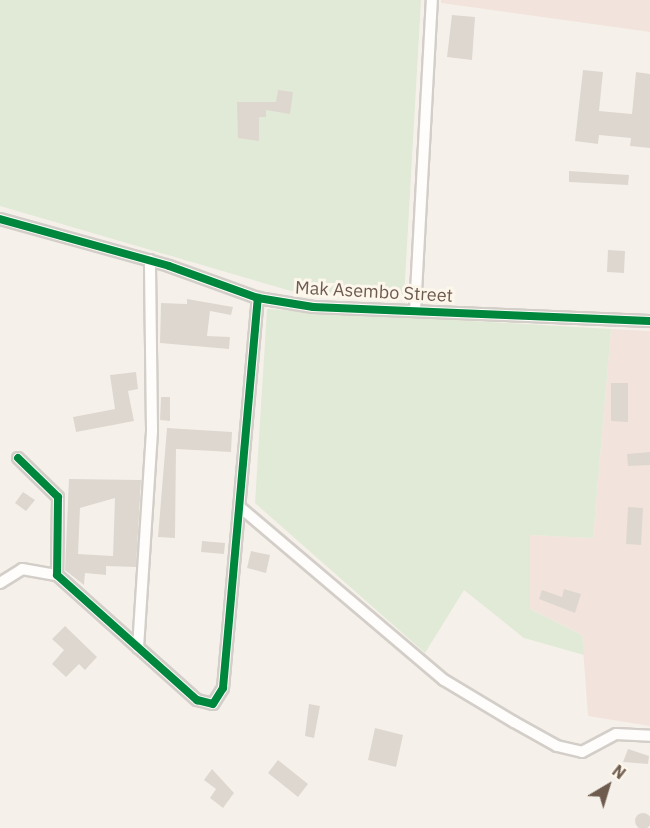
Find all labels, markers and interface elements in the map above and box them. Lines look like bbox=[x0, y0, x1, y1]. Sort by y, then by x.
street label: Mak Asembo Street bbox=[295, 277, 453, 307]
north arrow bbox=[578, 756, 638, 816]
text: N bbox=[608, 760, 630, 783]

